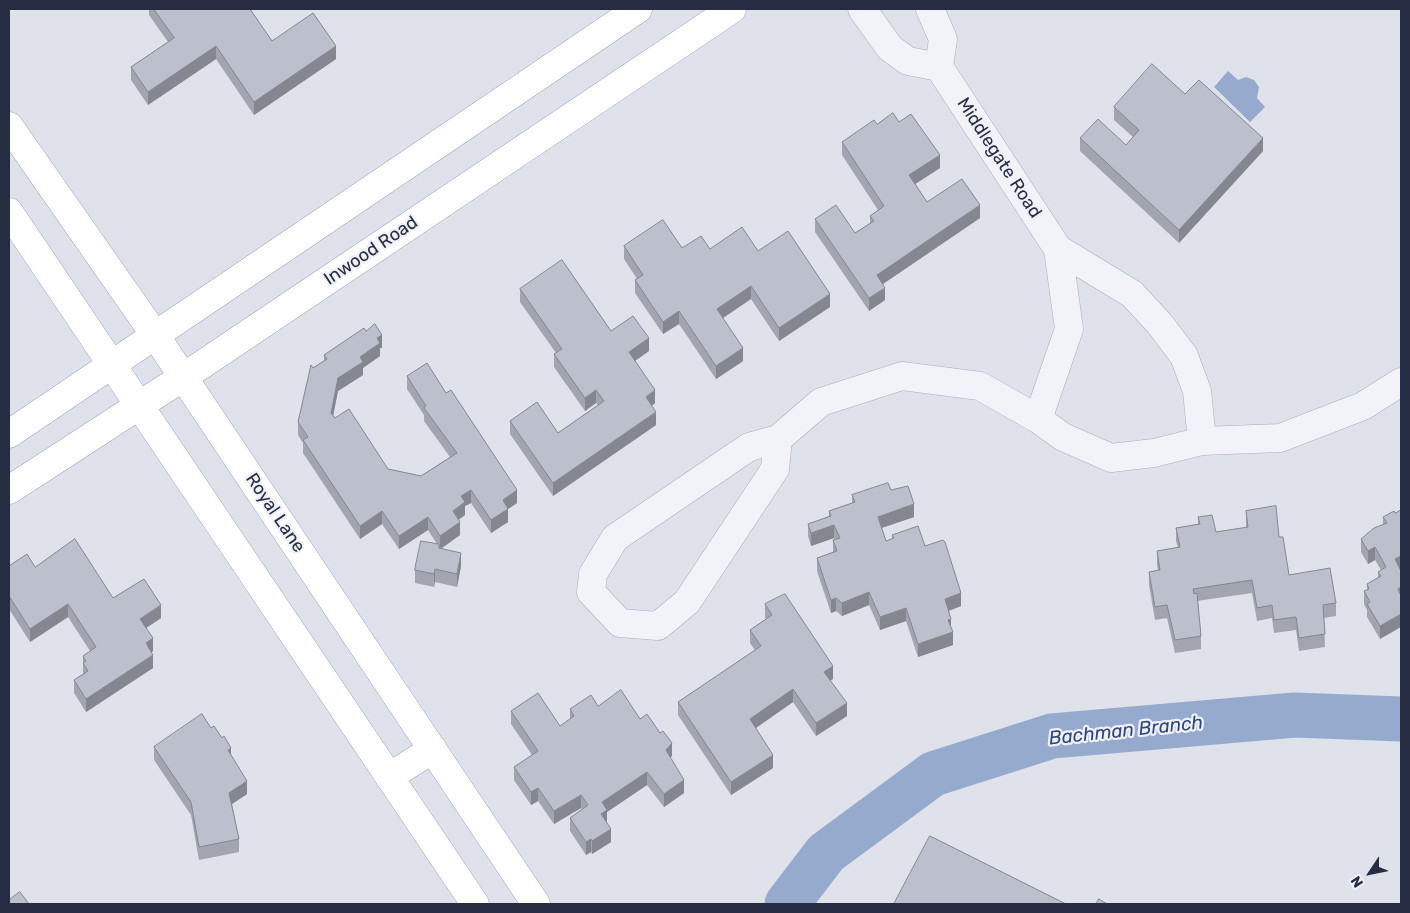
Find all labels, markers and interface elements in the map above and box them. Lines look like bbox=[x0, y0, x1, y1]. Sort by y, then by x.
street label: Middlegate Road bbox=[952, 94, 1046, 222]
street label: Inwood Road bbox=[320, 212, 422, 290]
street label: Royal Lane bbox=[241, 469, 309, 557]
water label: Bachman Branch bbox=[1048, 712, 1204, 750]
north arrow bbox=[1345, 848, 1395, 898]
text: N bbox=[1347, 873, 1367, 891]

